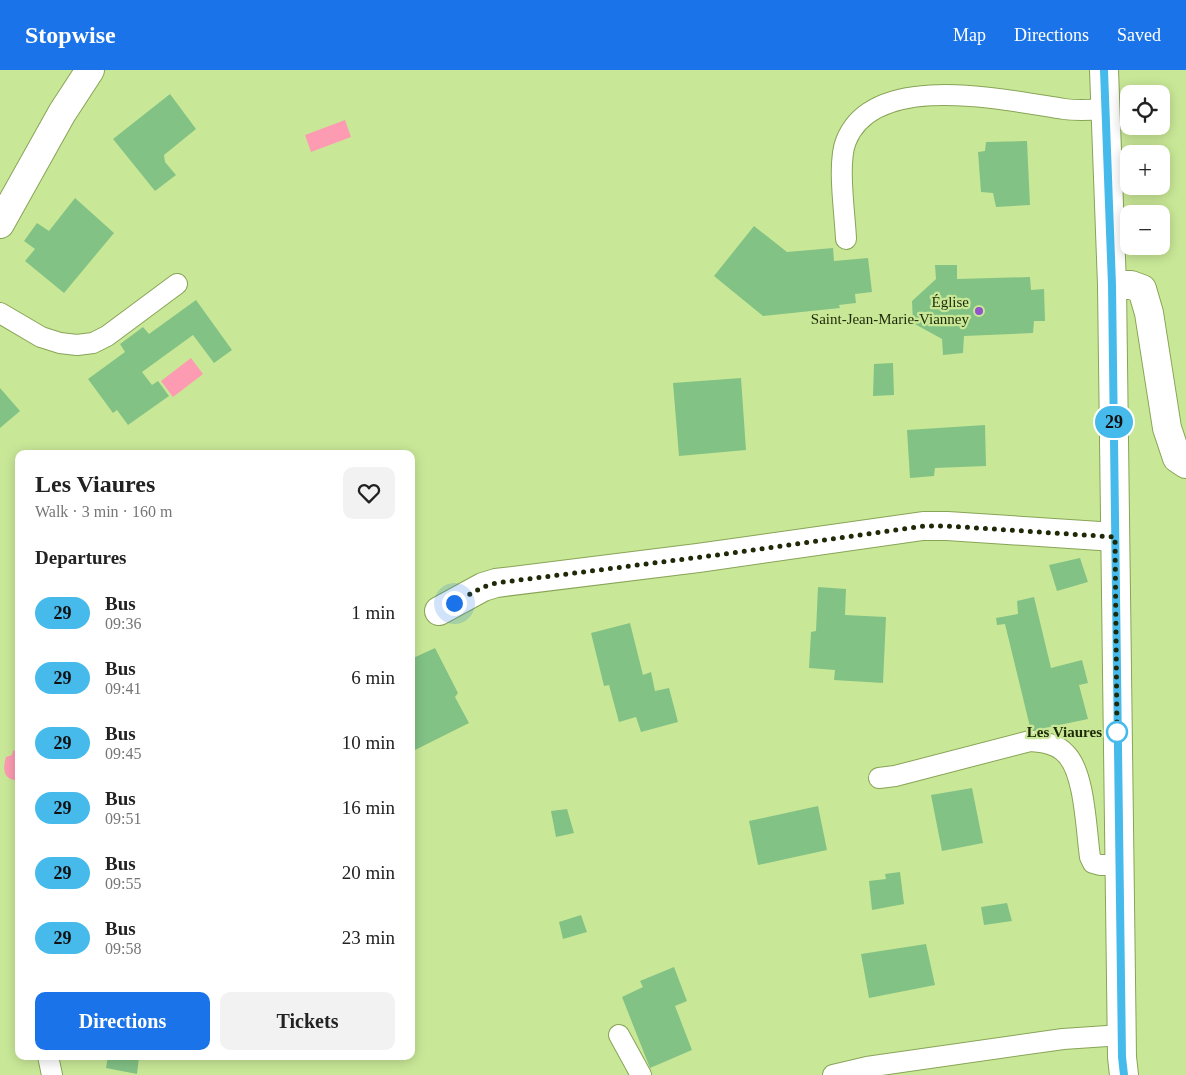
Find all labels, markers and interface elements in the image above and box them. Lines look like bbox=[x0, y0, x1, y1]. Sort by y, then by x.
text: Stopwise bbox=[25, 22, 116, 48]
text: Map bbox=[953, 25, 986, 45]
text: Directions bbox=[1014, 25, 1089, 45]
text: Saved bbox=[1117, 25, 1161, 45]
map controls bbox=[1120, 85, 1170, 255]
button: locate bbox=[1120, 85, 1170, 135]
button: + bbox=[1120, 145, 1170, 195]
button: − bbox=[1120, 205, 1170, 255]
place label: Église Saint-Jean-Marie-Vianney bbox=[811, 294, 970, 327]
marker: Église Saint-Jean-Marie-Vianney bbox=[973, 305, 985, 317]
line badge: 29 bbox=[1092, 406, 1136, 438]
text: 29 bbox=[1105, 412, 1123, 432]
button: heart bbox=[343, 467, 395, 519]
text: Les Viaures bbox=[35, 471, 155, 497]
text: Walk · 3 min · 160 m bbox=[35, 503, 172, 520]
text: Departures bbox=[35, 547, 126, 568]
your location bbox=[442, 591, 467, 616]
text: Bus bbox=[105, 593, 136, 614]
text: 1 min bbox=[351, 602, 395, 623]
text: 29 bbox=[54, 603, 72, 623]
text: 09:36 bbox=[105, 615, 141, 632]
text: Bus bbox=[105, 658, 136, 679]
text: 6 min bbox=[351, 667, 395, 688]
text: 29 bbox=[54, 668, 72, 688]
text: 09:41 bbox=[105, 680, 141, 697]
marker: Les Viaures bbox=[1106, 721, 1128, 743]
text: Bus bbox=[105, 723, 136, 744]
place label: Les Viaures bbox=[1027, 724, 1102, 740]
text: 10 min bbox=[342, 732, 395, 753]
text: 29 bbox=[54, 733, 72, 753]
text: 09:45 bbox=[105, 745, 141, 762]
text: Bus bbox=[105, 788, 136, 809]
text: 16 min bbox=[342, 797, 395, 818]
text: 29 bbox=[54, 798, 72, 818]
text: 09:51 bbox=[105, 810, 141, 827]
text: Bus bbox=[105, 853, 136, 874]
text: 20 min bbox=[342, 862, 395, 883]
text: 29 bbox=[54, 863, 72, 883]
text: 09:55 bbox=[105, 875, 141, 892]
text: Bus bbox=[105, 918, 136, 939]
text: 23 min bbox=[342, 927, 395, 948]
text: 29 bbox=[54, 928, 72, 948]
text: 09:58 bbox=[105, 940, 141, 957]
button: Directions bbox=[35, 992, 210, 1050]
button: Tickets bbox=[220, 992, 395, 1050]

